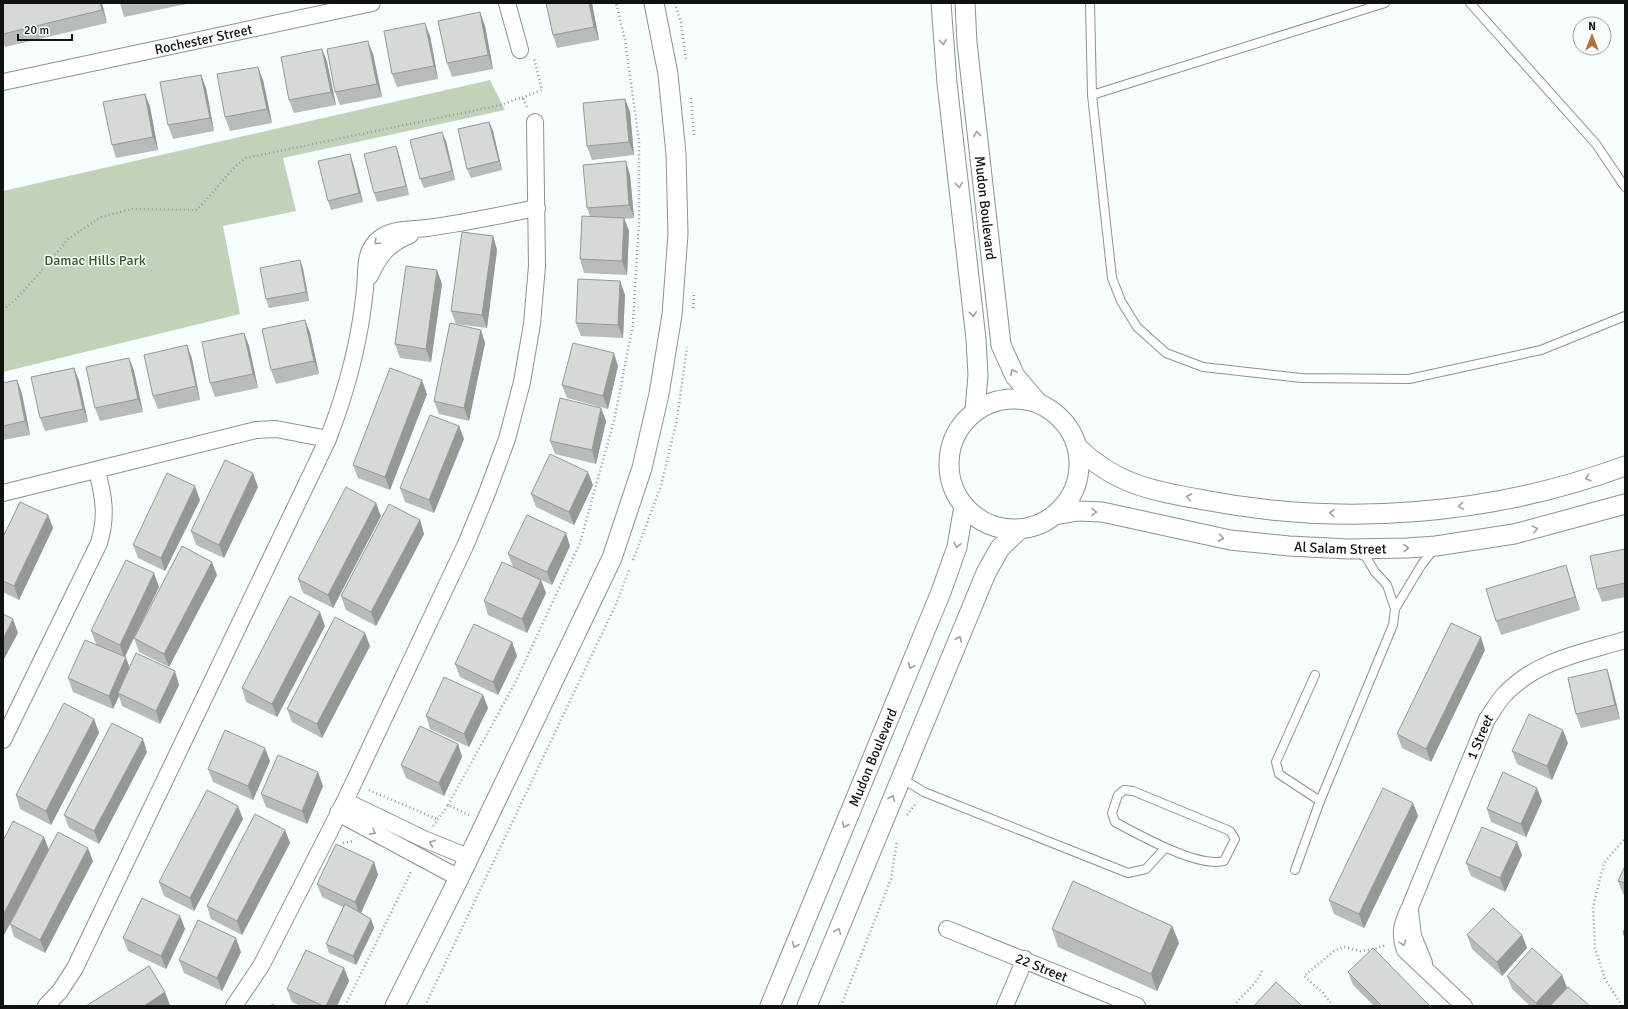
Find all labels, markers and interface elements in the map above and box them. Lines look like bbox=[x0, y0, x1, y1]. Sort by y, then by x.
scale bar bbox=[18, 16, 72, 42]
north arrow bbox=[1572, 16, 1612, 56]
street label: Rochester Street bbox=[153, 20, 254, 58]
text: N bbox=[1588, 20, 1596, 33]
text: 20 m bbox=[24, 23, 49, 38]
one-way arrow bbox=[939, 39, 948, 45]
one-way arrow bbox=[973, 131, 982, 137]
street label: Mudon Boulevard bbox=[971, 155, 1000, 261]
one-way arrow bbox=[954, 182, 963, 188]
one-way arrow bbox=[374, 237, 382, 245]
park label: Damac Hills Park bbox=[44, 252, 146, 269]
one-way arrow bbox=[969, 311, 978, 317]
one-way arrow bbox=[1010, 369, 1017, 376]
one-way arrow bbox=[1585, 473, 1592, 482]
one-way arrow bbox=[1186, 494, 1192, 502]
one-way arrow bbox=[1458, 501, 1464, 510]
one-way arrow bbox=[1091, 508, 1097, 516]
one-way arrow bbox=[1329, 509, 1335, 518]
one-way arrow bbox=[1531, 525, 1538, 534]
one-way arrow bbox=[1218, 533, 1224, 542]
street label: Al Salam Street bbox=[1294, 538, 1387, 558]
one-way arrow bbox=[954, 541, 962, 548]
one-way arrow bbox=[1403, 544, 1409, 552]
one-way arrow bbox=[954, 636, 962, 643]
one-way arrow bbox=[908, 661, 916, 669]
street label: Mudon Boulevard bbox=[845, 706, 901, 809]
street label: 1 Street bbox=[1463, 711, 1496, 762]
one-way arrow bbox=[888, 794, 896, 801]
one-way arrow bbox=[842, 820, 850, 828]
one-way arrow bbox=[368, 827, 376, 835]
one-way arrow bbox=[428, 840, 436, 848]
one-way arrow bbox=[833, 928, 841, 936]
one-way arrow bbox=[792, 940, 800, 948]
one-way arrow bbox=[1398, 940, 1406, 946]
street label: 22 Street bbox=[1013, 949, 1070, 986]

